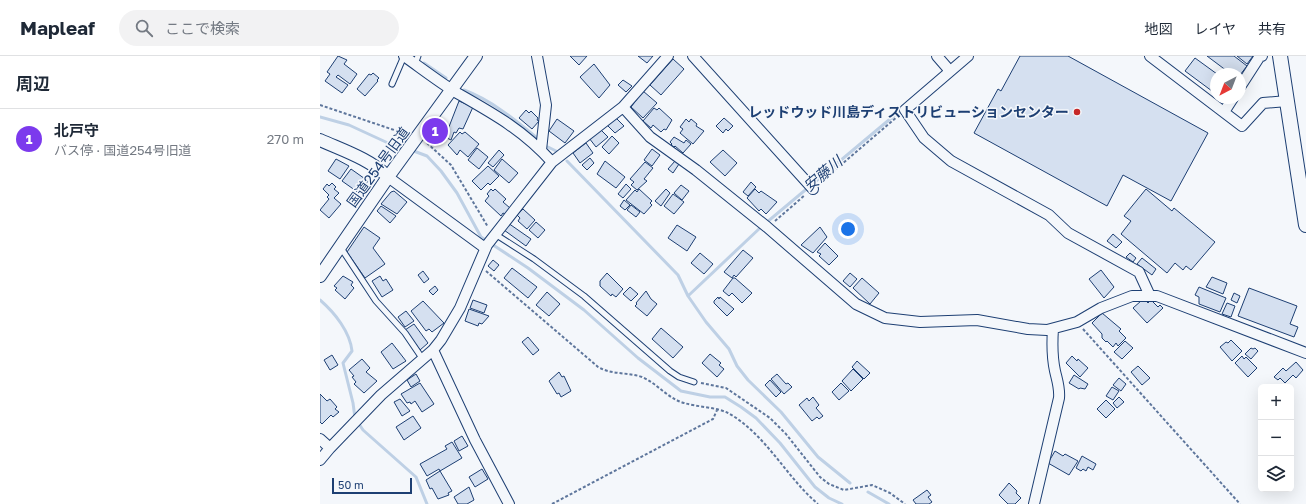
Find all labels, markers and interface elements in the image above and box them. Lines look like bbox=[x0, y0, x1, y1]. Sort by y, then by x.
search box bbox=[119, 10, 399, 46]
text: Mapleaf bbox=[20, 16, 95, 39]
icon: search bbox=[133, 17, 155, 39]
text: ここで検索 bbox=[165, 19, 240, 37]
text: 地図 bbox=[1144, 20, 1172, 37]
text: レイヤ bbox=[1194, 20, 1236, 37]
text: 共有 bbox=[1258, 20, 1286, 37]
north arrow bbox=[1210, 68, 1246, 104]
text: 周辺 bbox=[16, 73, 50, 94]
place label: レッドウッド川島ディストリビューションセンター bbox=[748, 103, 1069, 120]
marker: レッドウッド川島ディストリビューションセンター bbox=[1072, 107, 1082, 117]
pin: 1 bbox=[422, 116, 448, 146]
text: 北戸守 bbox=[54, 121, 99, 139]
street label: 国道254号旧道 bbox=[343, 123, 412, 210]
text: 1 bbox=[26, 131, 32, 147]
text: 270 m bbox=[267, 131, 304, 147]
text: バス停 · 国道254号旧道 bbox=[54, 142, 191, 158]
water label: 安藤川 bbox=[799, 151, 847, 195]
your location bbox=[838, 219, 858, 239]
map controls bbox=[1258, 384, 1294, 492]
button: + bbox=[1258, 384, 1294, 420]
button: − bbox=[1258, 420, 1294, 456]
button: layers bbox=[1258, 456, 1294, 492]
scale bar bbox=[332, 476, 412, 495]
text: 50 m bbox=[338, 478, 364, 491]

